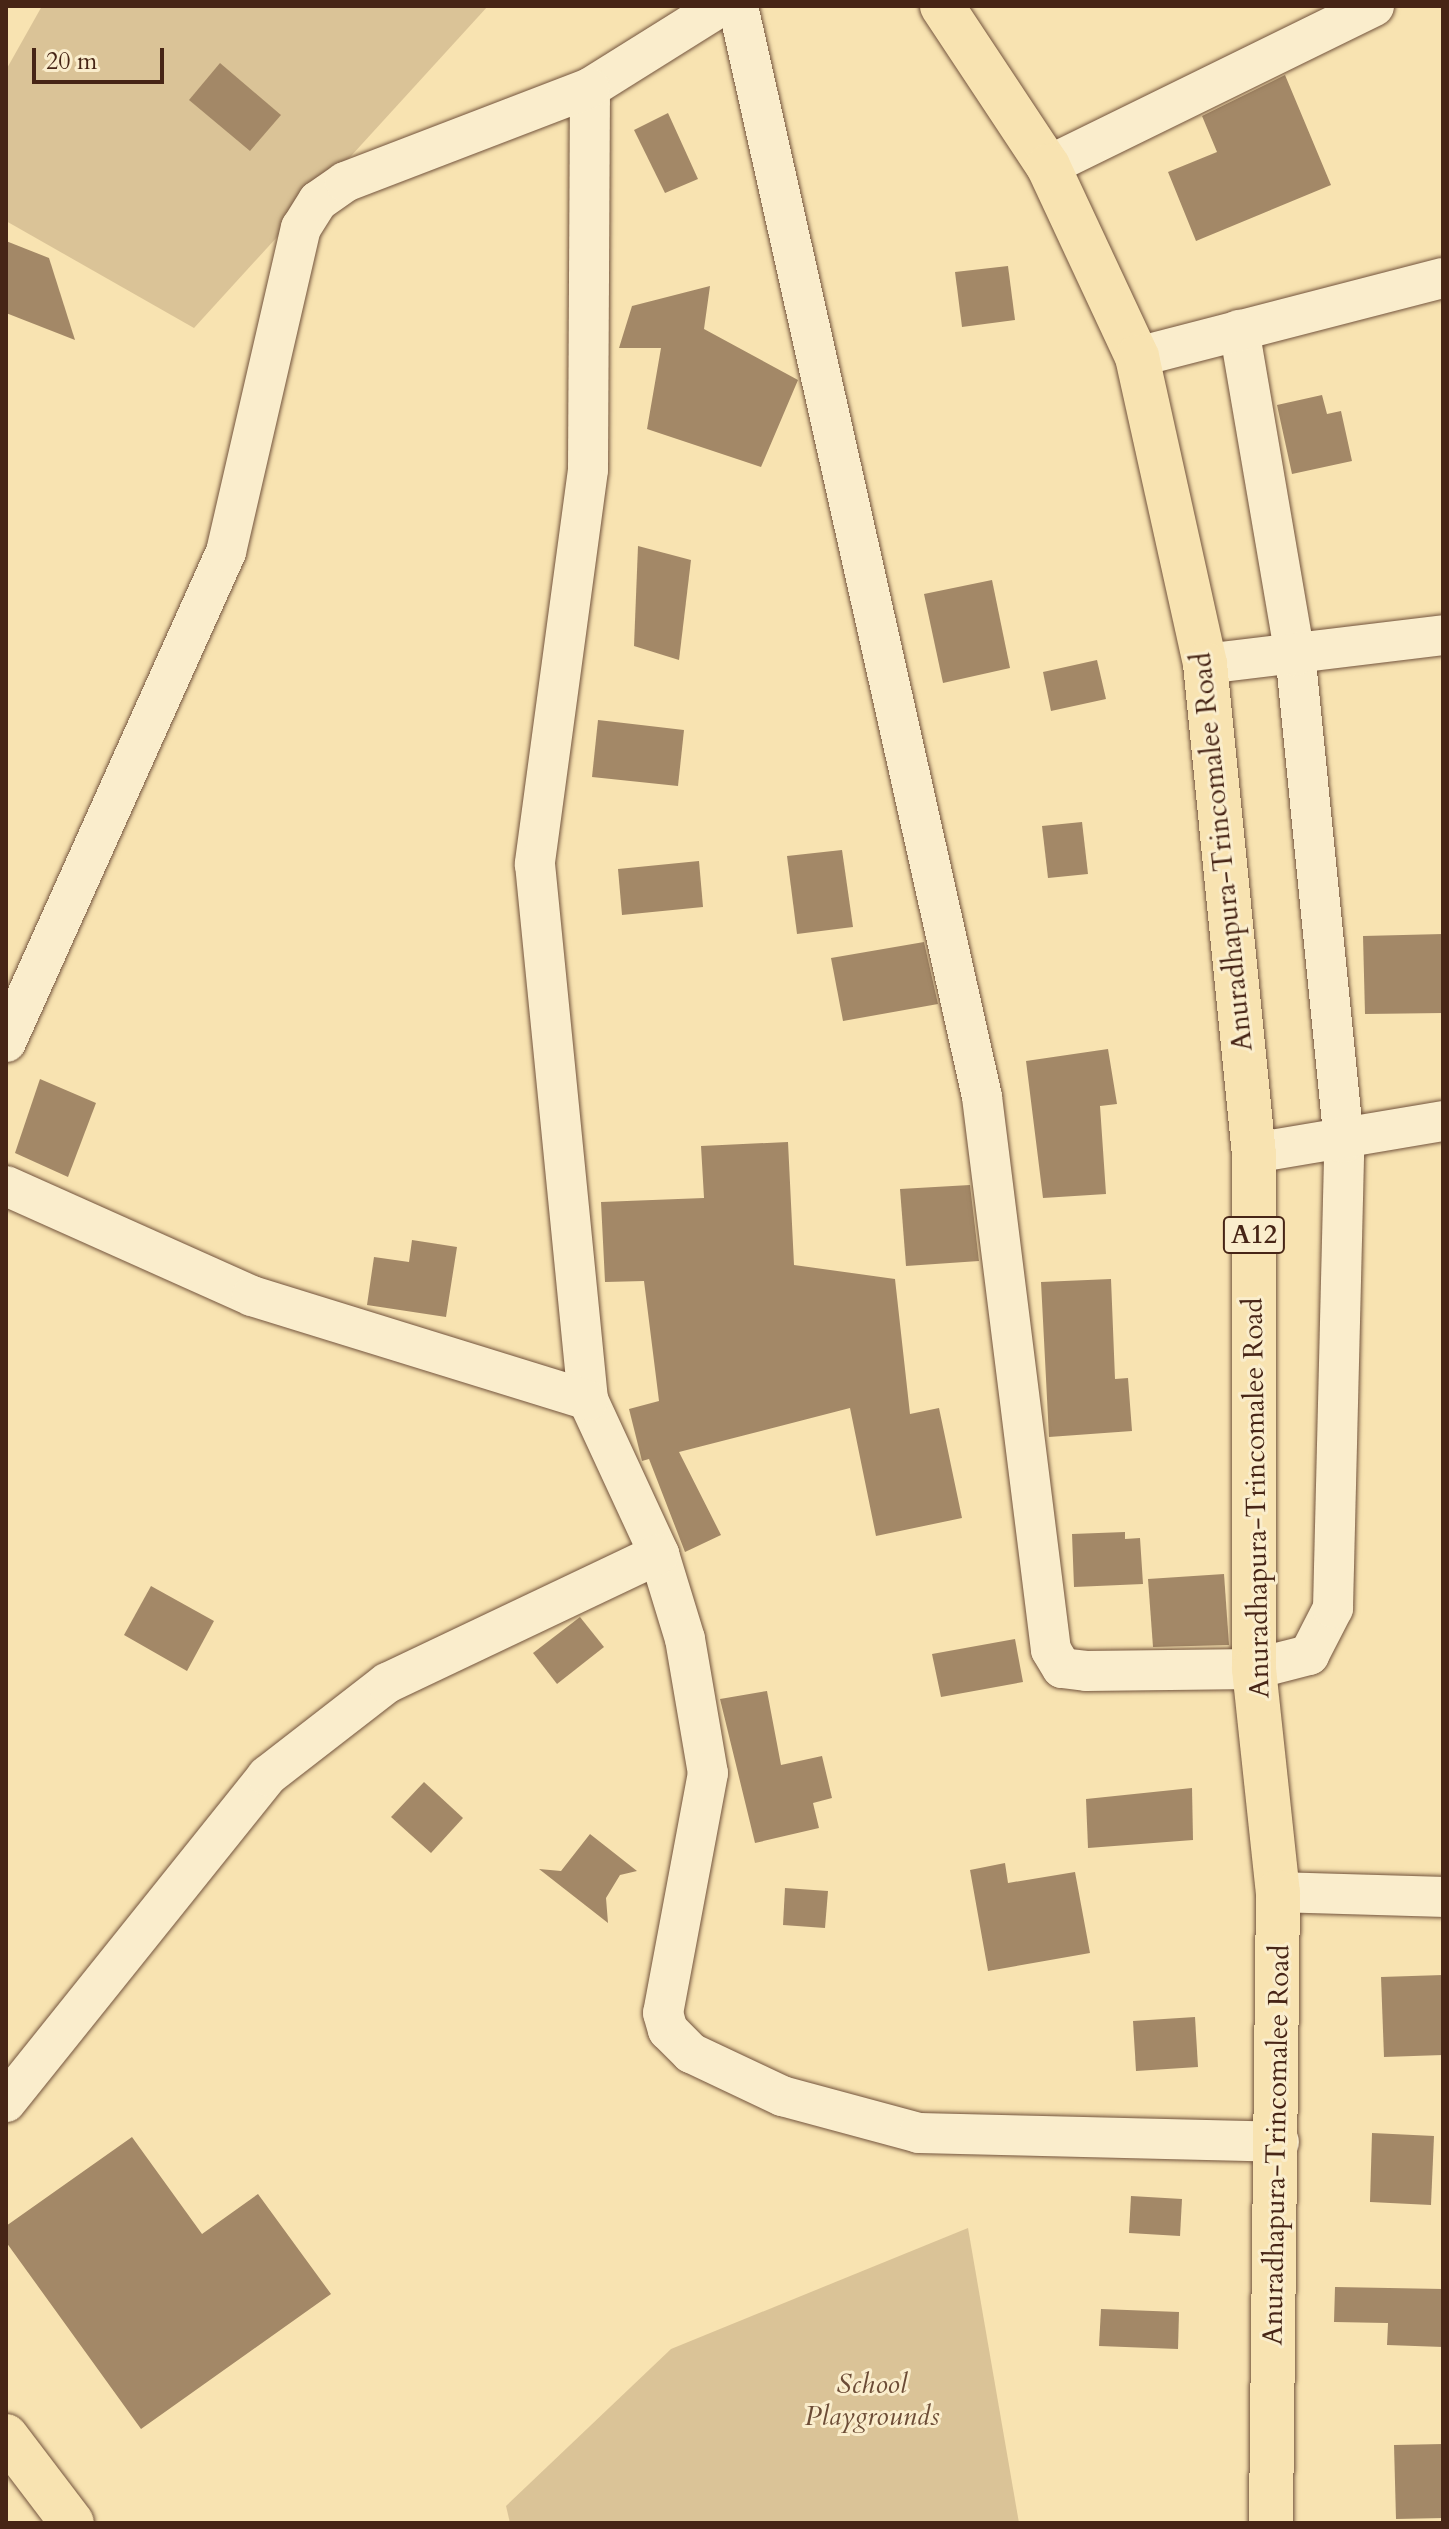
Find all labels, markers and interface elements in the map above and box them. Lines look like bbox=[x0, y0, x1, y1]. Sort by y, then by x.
scale bar bbox=[36, 32, 168, 82]
text: 20 m bbox=[46, 45, 97, 78]
street label: Anuradhapura-Trincomalee Road bbox=[1184, 651, 1260, 1053]
road number: A12 bbox=[1222, 1213, 1286, 1257]
street label: Anuradhapura-Trincomalee Road bbox=[1236, 1297, 1276, 1699]
street label: Anuradhapura-Trincomalee Road bbox=[1256, 1944, 1296, 2346]
park label: School Playgrounds bbox=[805, 2367, 939, 2433]

